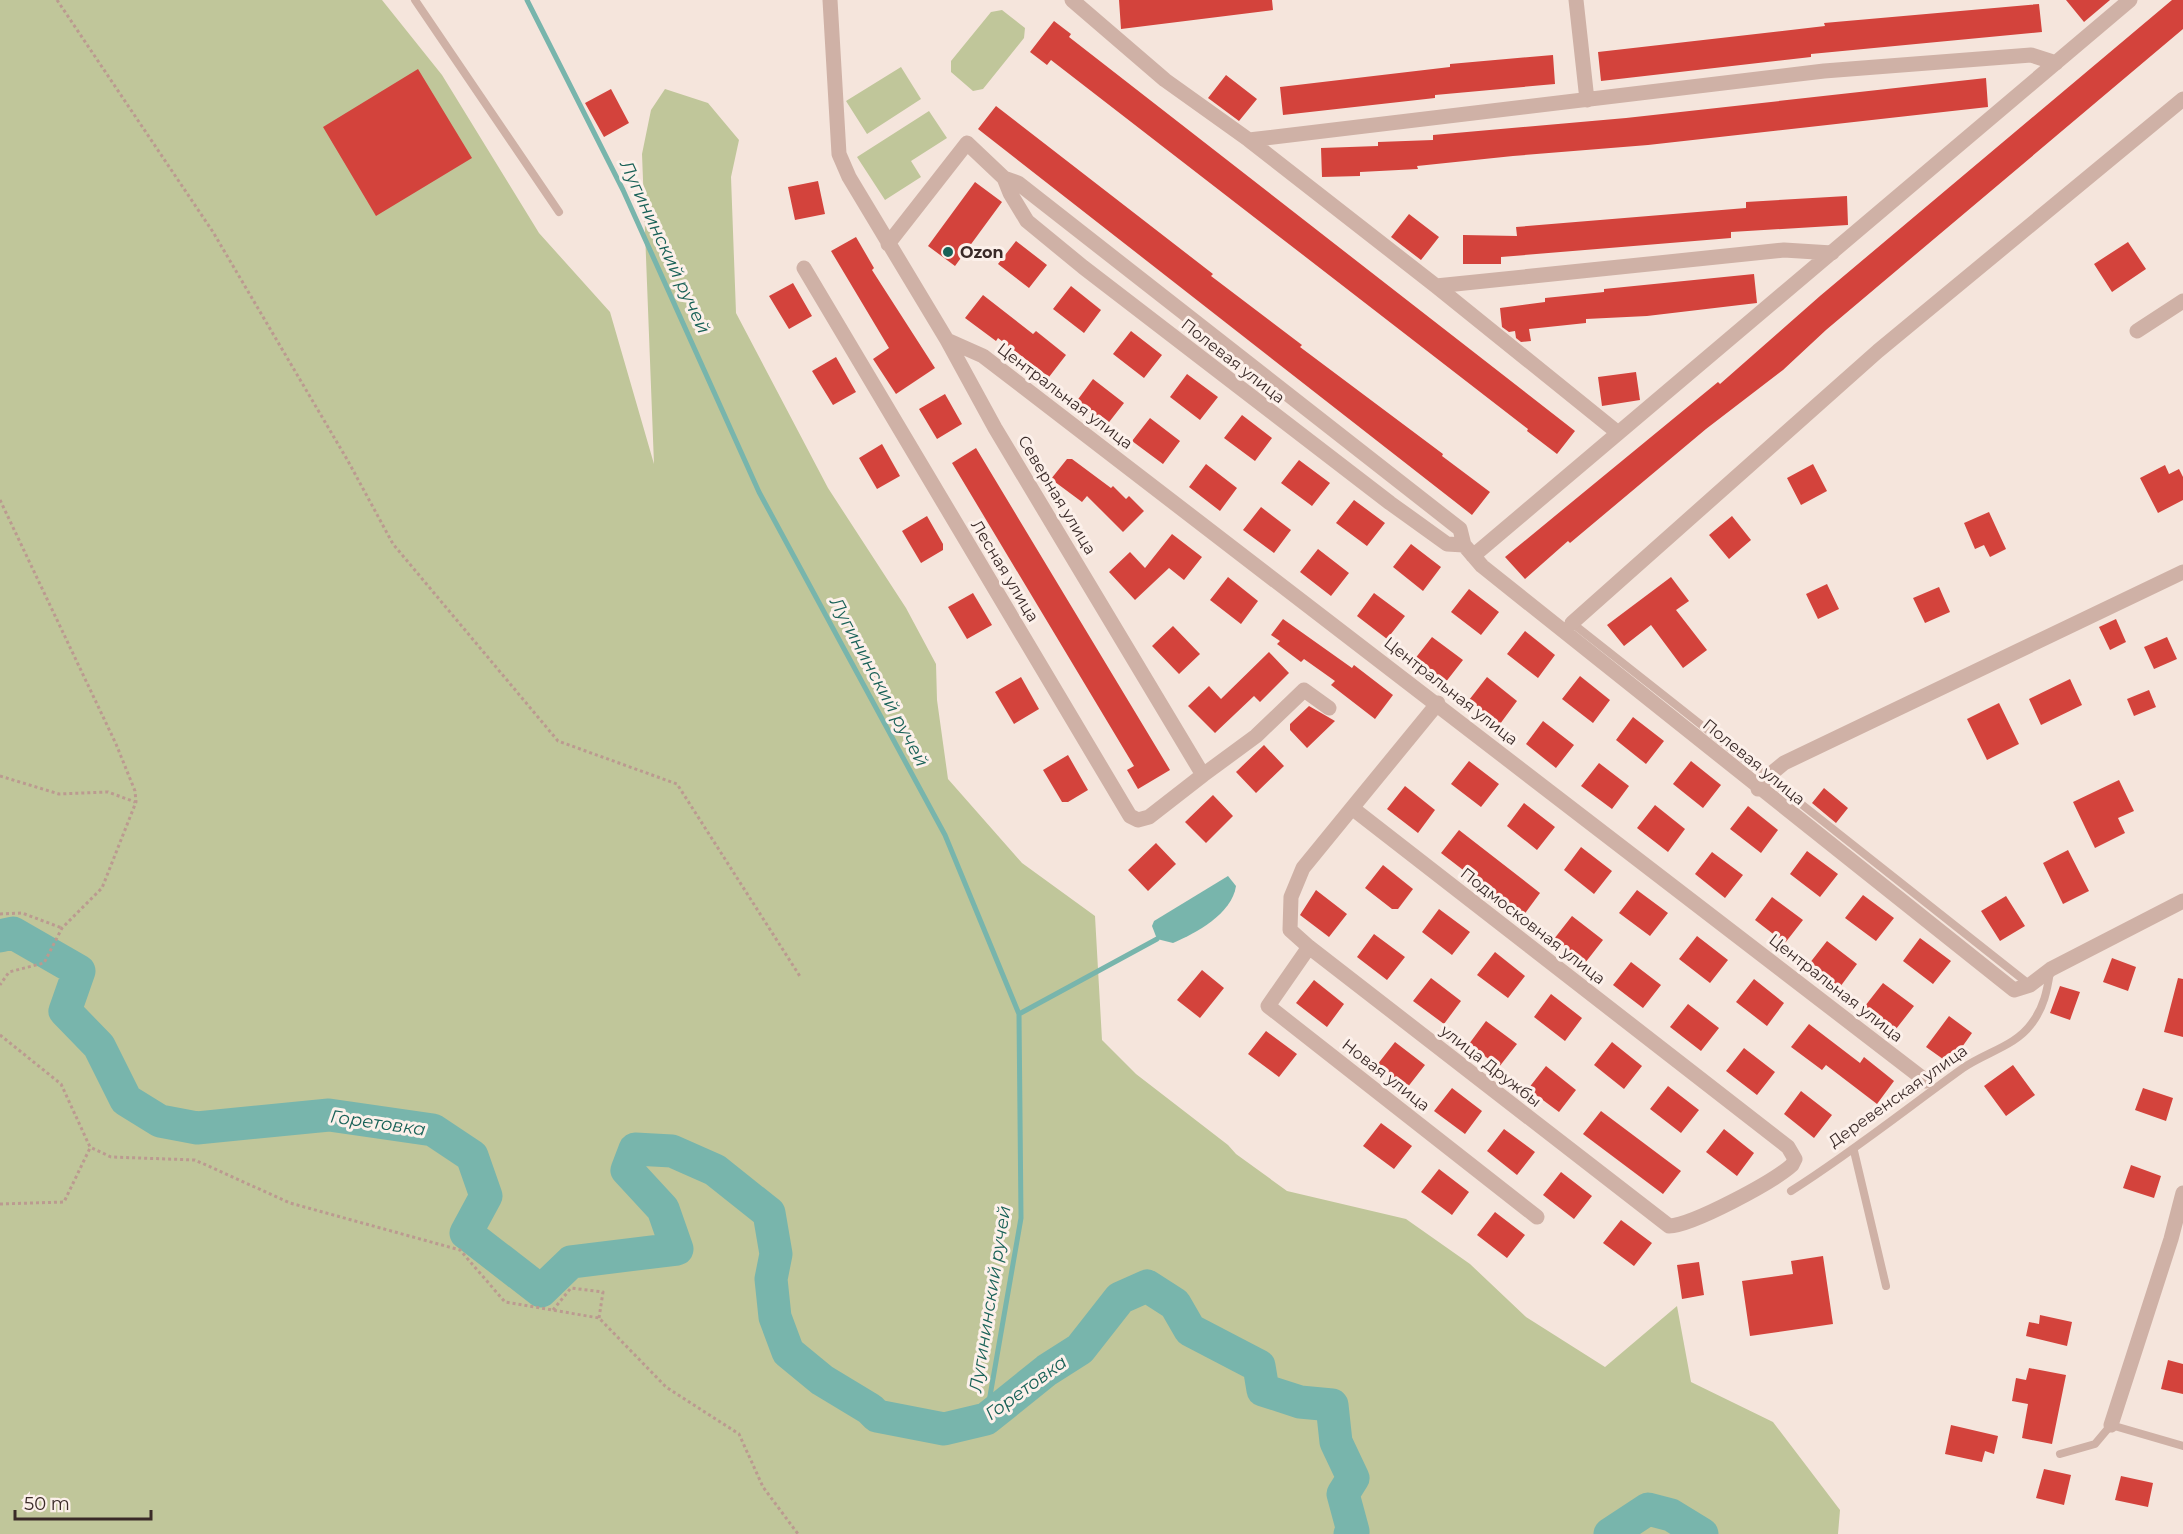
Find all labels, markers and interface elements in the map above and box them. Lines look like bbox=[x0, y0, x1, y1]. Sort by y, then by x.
water label: Лугининский ручей bbox=[615, 156, 715, 337]
place label: Ozon bbox=[960, 243, 1004, 262]
marker: Ozon bbox=[941, 245, 955, 259]
street label: Полевая улица bbox=[1177, 315, 1289, 407]
street label: Центральная улица bbox=[994, 339, 1136, 453]
street label: Северная улица bbox=[1014, 432, 1100, 558]
street label: Лесная улица bbox=[967, 517, 1043, 625]
water label: Лугининский ручей bbox=[825, 593, 933, 770]
street label: Центральная улица bbox=[1380, 633, 1522, 749]
street label: Полевая улица bbox=[1699, 715, 1809, 809]
street label: Подмосковная улица bbox=[1457, 864, 1609, 988]
street label: Центральная улица bbox=[1765, 930, 1907, 1046]
street label: улица Дружбы bbox=[1436, 1020, 1545, 1111]
street label: Новая улица bbox=[1338, 1035, 1434, 1115]
street label: Деревенская улица bbox=[1825, 1041, 1971, 1151]
water label: Горетовка bbox=[329, 1105, 427, 1141]
water label: Лугининский ручей bbox=[964, 1204, 1016, 1395]
water label: Горетовка bbox=[981, 1351, 1071, 1425]
scale bar bbox=[15, 1483, 152, 1521]
text: 50 m bbox=[24, 1493, 70, 1515]

